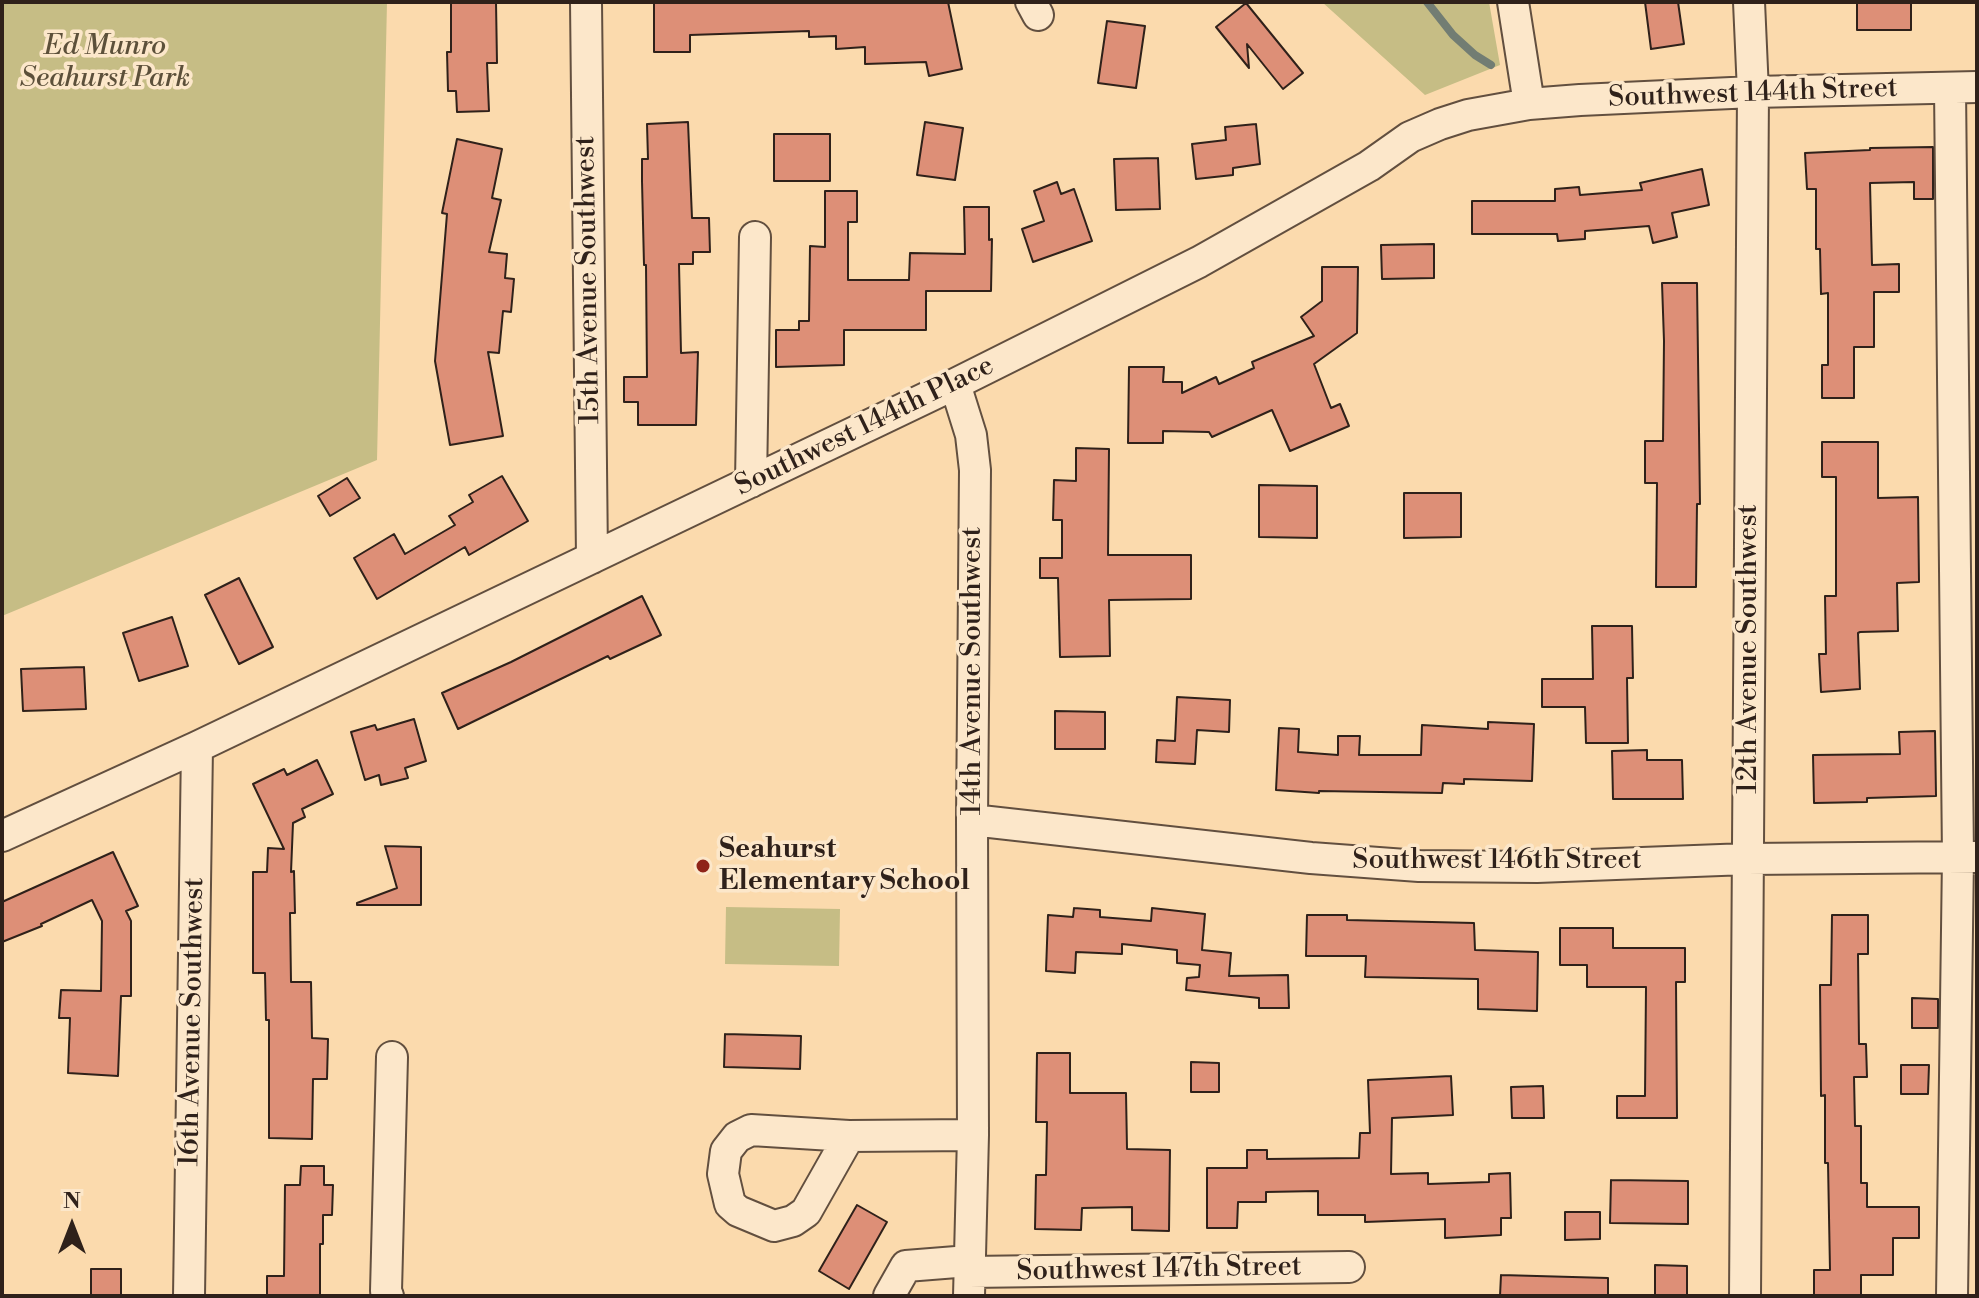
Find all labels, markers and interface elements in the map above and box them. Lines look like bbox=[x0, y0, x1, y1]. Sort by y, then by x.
park label: Ed Munro Seahurst Park bbox=[20, 30, 190, 96]
street label: Southwest 144th Street bbox=[1608, 72, 1898, 116]
street label: 15th Avenue Southwest bbox=[570, 135, 608, 425]
street label: Southwest 144th Place bbox=[730, 350, 1000, 504]
street label: 12th Avenue Southwest bbox=[1732, 504, 1766, 794]
street label: 14th Avenue Southwest bbox=[956, 527, 990, 815]
place label: Seahurst Elementary School bbox=[719, 833, 970, 899]
street label: Southwest 146th Street bbox=[1352, 844, 1642, 878]
marker: Seahurst Elementary School bbox=[694, 857, 712, 875]
street label: 16th Avenue Southwest bbox=[174, 877, 212, 1167]
north arrow bbox=[32, 1186, 112, 1266]
text: N bbox=[63, 1188, 81, 1215]
street label: Southwest 147th Street bbox=[1016, 1251, 1302, 1289]

